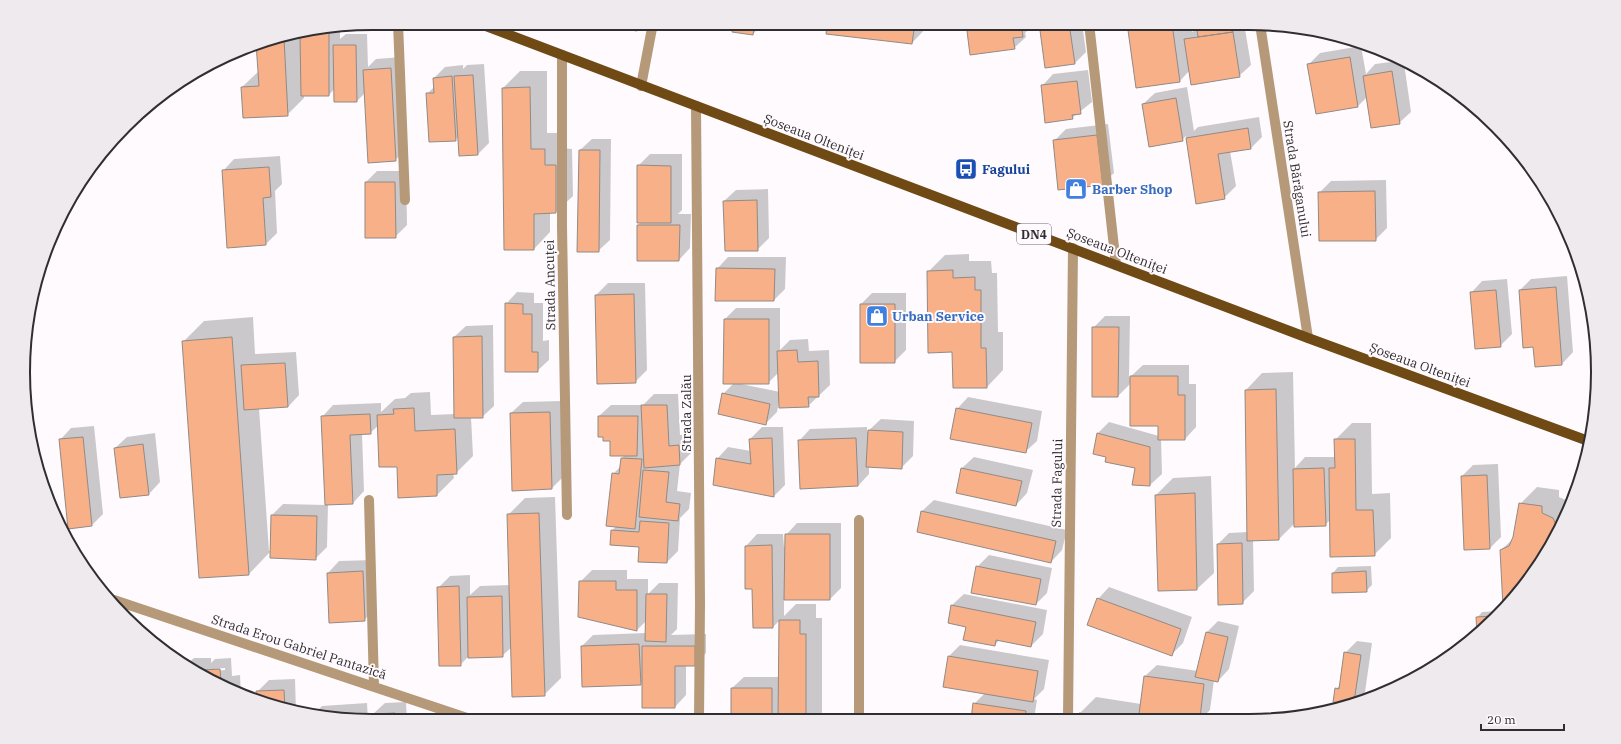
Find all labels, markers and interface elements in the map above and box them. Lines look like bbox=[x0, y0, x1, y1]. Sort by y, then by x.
street label: Șoseaua Olteniței bbox=[761, 110, 867, 164]
street label: Strada Bărăganului bbox=[1279, 119, 1315, 239]
bus stop icon: Fagului bbox=[953, 156, 979, 182]
place label: Fagului bbox=[982, 161, 1031, 178]
shop icon: Barber Shop bbox=[1063, 176, 1089, 202]
place label: Barber Shop bbox=[1092, 181, 1172, 198]
road number: DN4 bbox=[1017, 224, 1051, 244]
street label: Șoseaua Olteniței bbox=[1064, 224, 1170, 278]
street label: Strada Ancuței bbox=[541, 239, 559, 331]
shop icon: Urban Service bbox=[864, 303, 890, 329]
place label: Urban Service bbox=[892, 308, 984, 325]
street label: Șoseaua Olteniței bbox=[1367, 339, 1473, 391]
street label: Strada Zalău bbox=[678, 374, 695, 452]
street label: Strada Fagului bbox=[1048, 438, 1066, 528]
street label: Strada Erou Gabriel Pantazică bbox=[209, 611, 389, 683]
scale bar bbox=[1481, 706, 1564, 732]
text: 20 m bbox=[1487, 712, 1516, 727]

